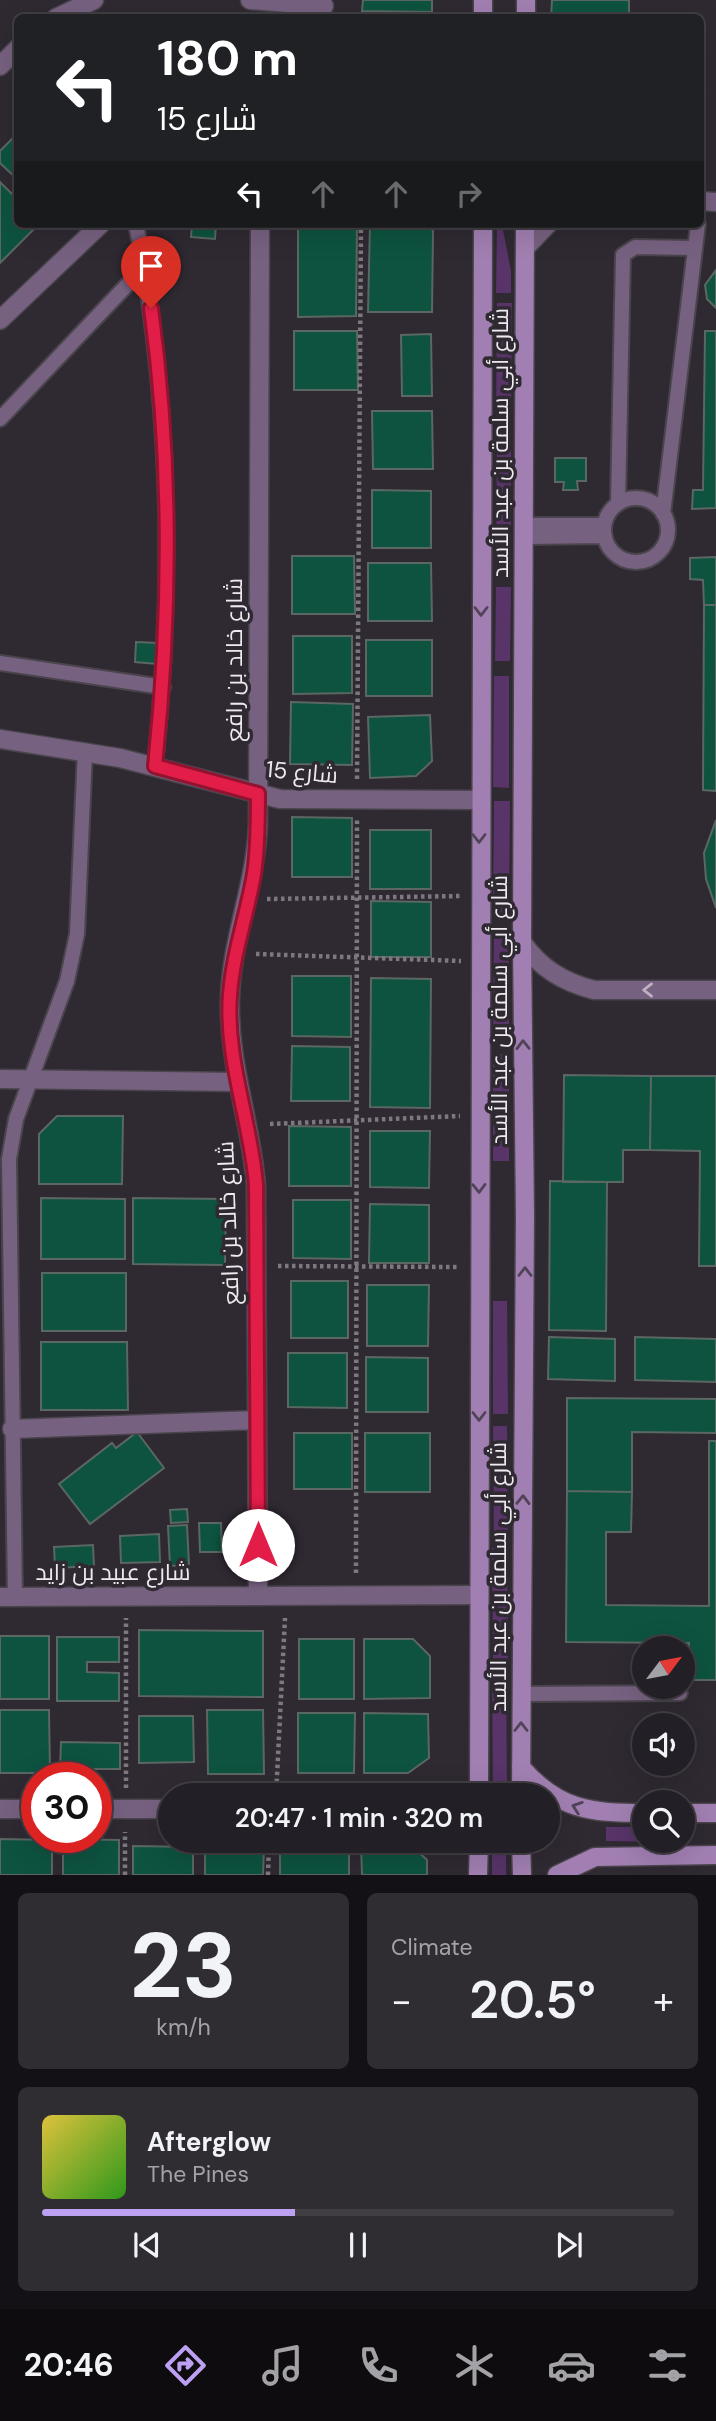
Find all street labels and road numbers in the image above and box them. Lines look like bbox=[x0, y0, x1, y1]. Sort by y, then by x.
street label: شارع أبي سلمة بن عبد الأسد bbox=[485, 308, 518, 578]
street label: شارع خالد بن رافع bbox=[219, 578, 250, 742]
street label: شارع 15 bbox=[265, 754, 339, 791]
street label: شارع أبي سلمة بن عبد الأسد bbox=[484, 875, 517, 1145]
street label: شارع خالد بن رافع bbox=[210, 1140, 247, 1305]
street label: شارع أبي سلمة بن عبد الأسد bbox=[483, 1442, 516, 1712]
street label: شارع عبيد بن زايد bbox=[35, 1557, 191, 1588]

